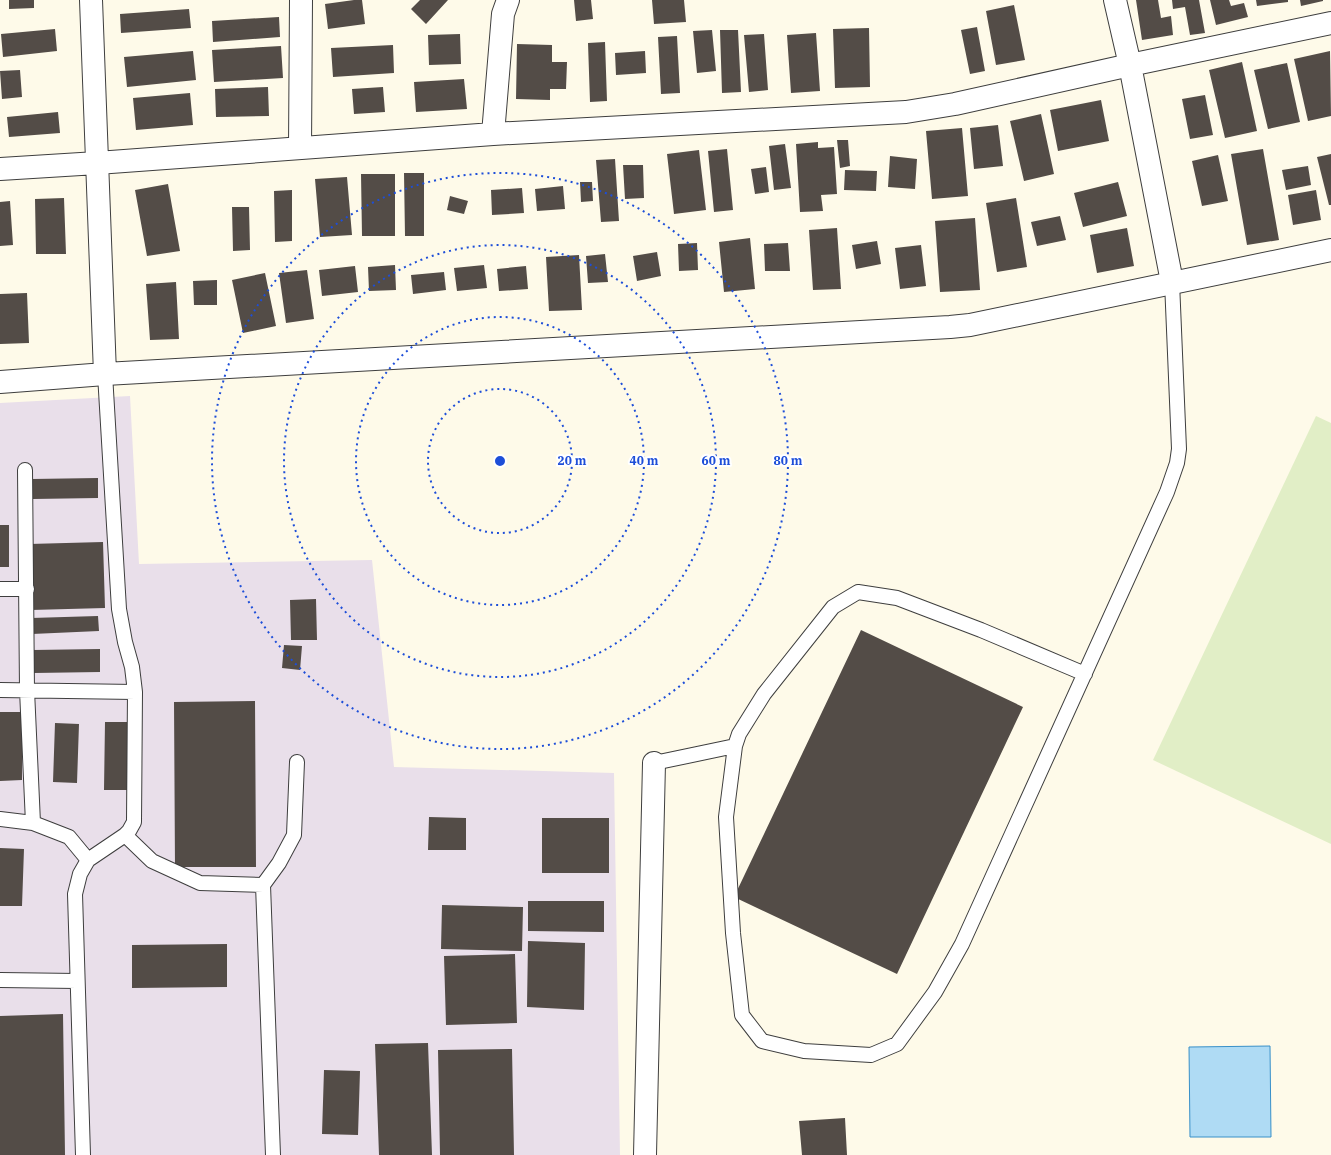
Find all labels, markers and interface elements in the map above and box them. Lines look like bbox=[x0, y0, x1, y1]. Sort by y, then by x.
text: 20 m bbox=[558, 453, 587, 468]
text: 40 m bbox=[630, 453, 659, 468]
text: 60 m bbox=[702, 453, 731, 468]
text: 80 m bbox=[774, 453, 803, 468]
centre of rings bbox=[493, 454, 507, 468]

